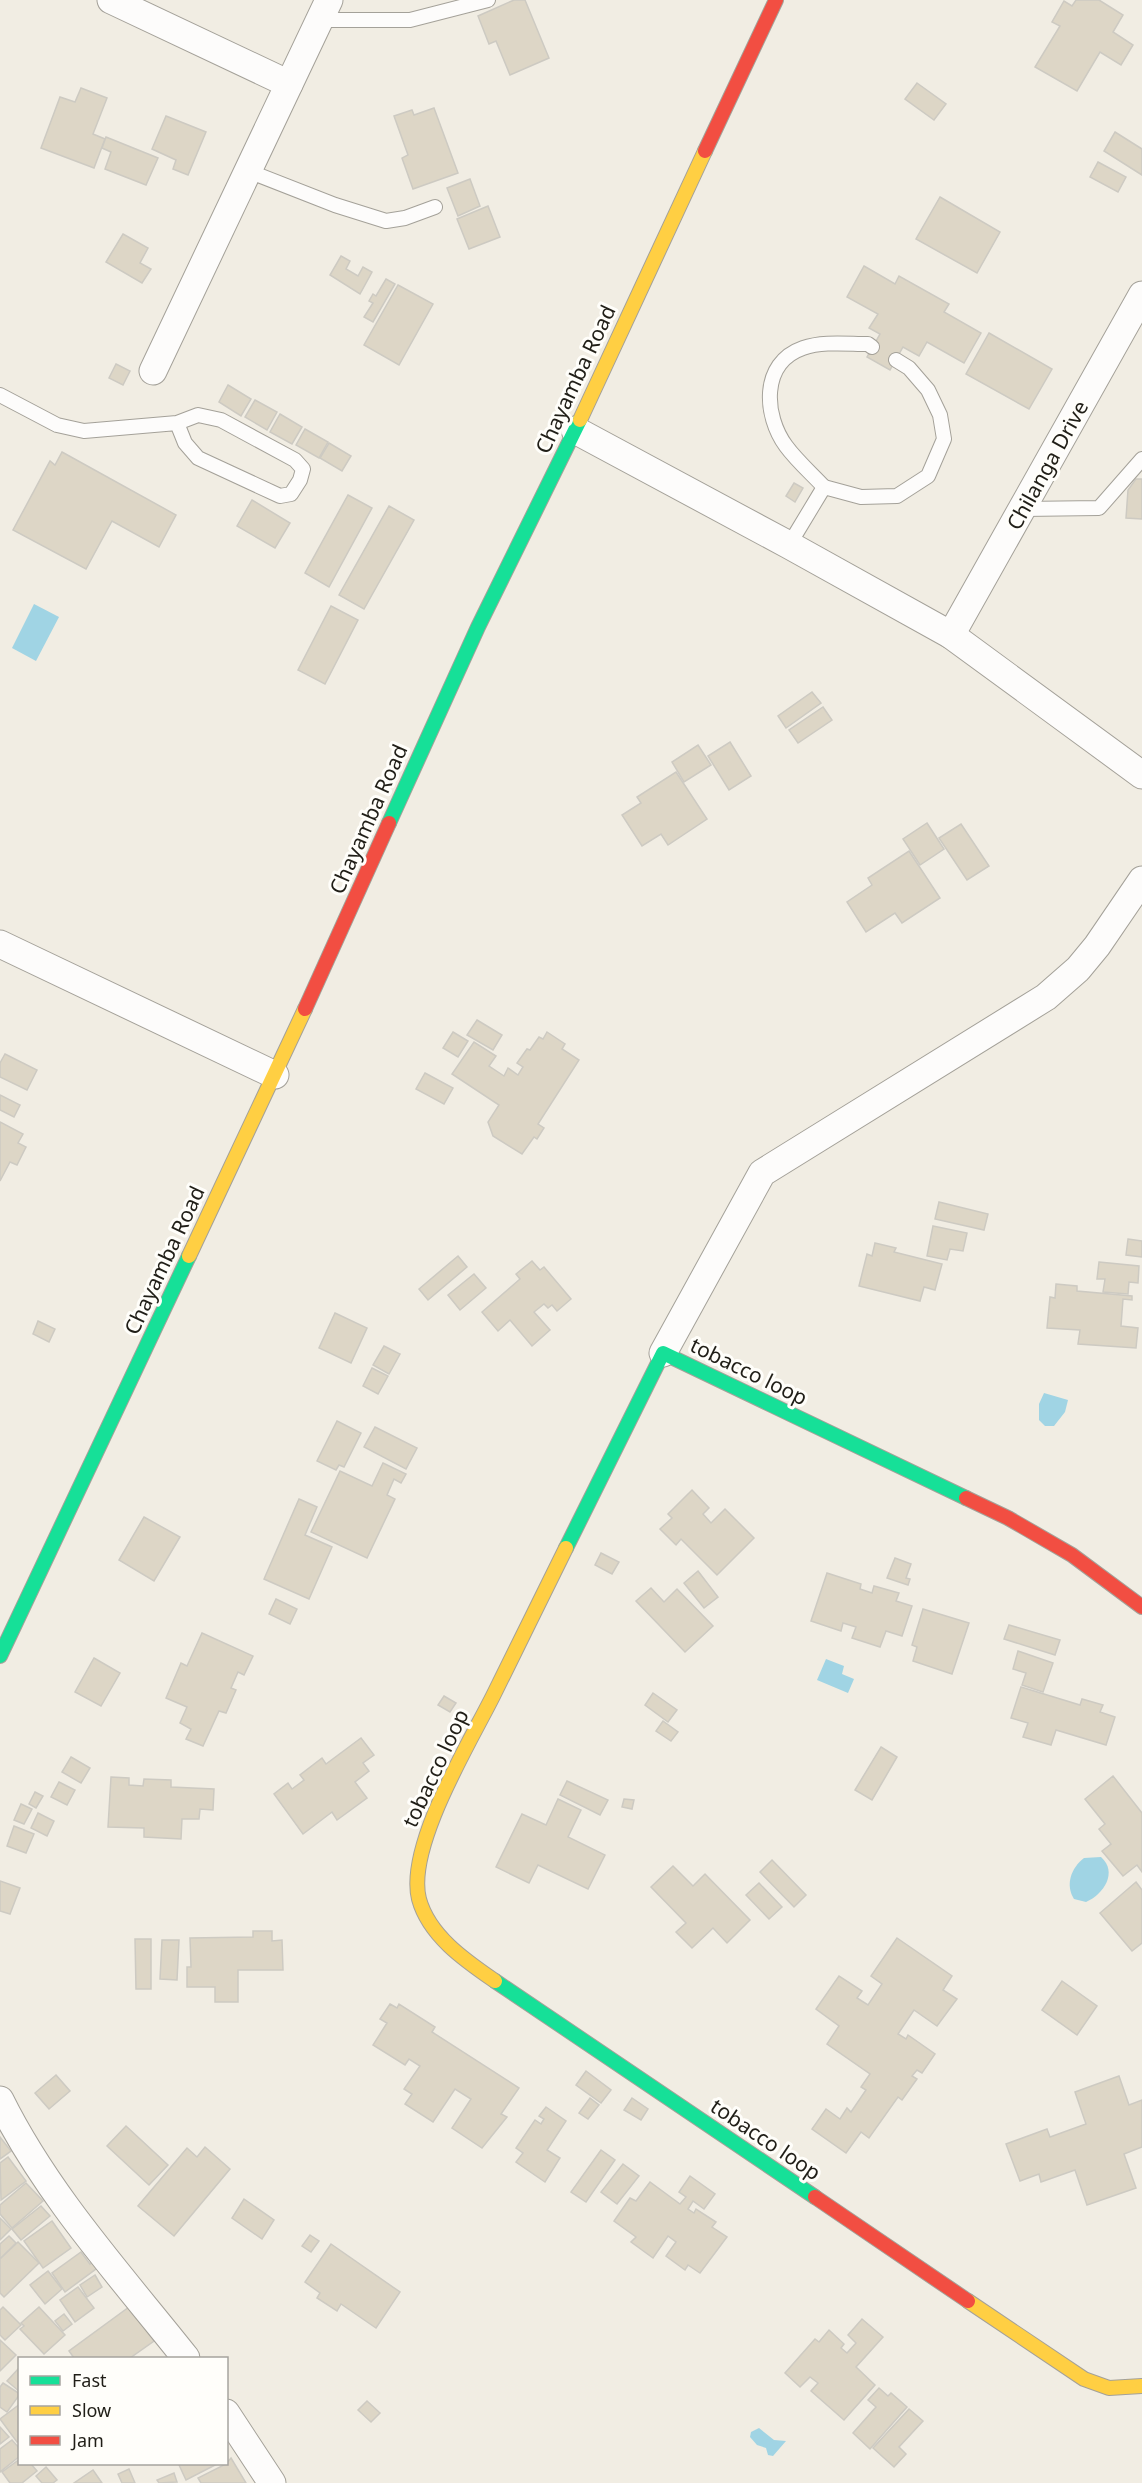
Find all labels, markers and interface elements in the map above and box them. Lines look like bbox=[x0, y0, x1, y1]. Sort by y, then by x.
street label: Chayamba Road bbox=[528, 300, 622, 458]
street label: Chilanga Drive bbox=[1000, 395, 1094, 535]
street label: Chayamba Road bbox=[323, 740, 413, 898]
street label: Chayamba Road bbox=[117, 1181, 211, 1339]
street label: tobacco loop bbox=[686, 1331, 812, 1411]
street label: tobacco loop bbox=[395, 1705, 475, 1831]
street label: tobacco loop bbox=[706, 2092, 826, 2186]
legend bbox=[18, 2357, 228, 2465]
text: Fast bbox=[72, 2368, 107, 2392]
text: Slow bbox=[72, 2398, 111, 2422]
text: Jam bbox=[70, 2428, 104, 2452]

